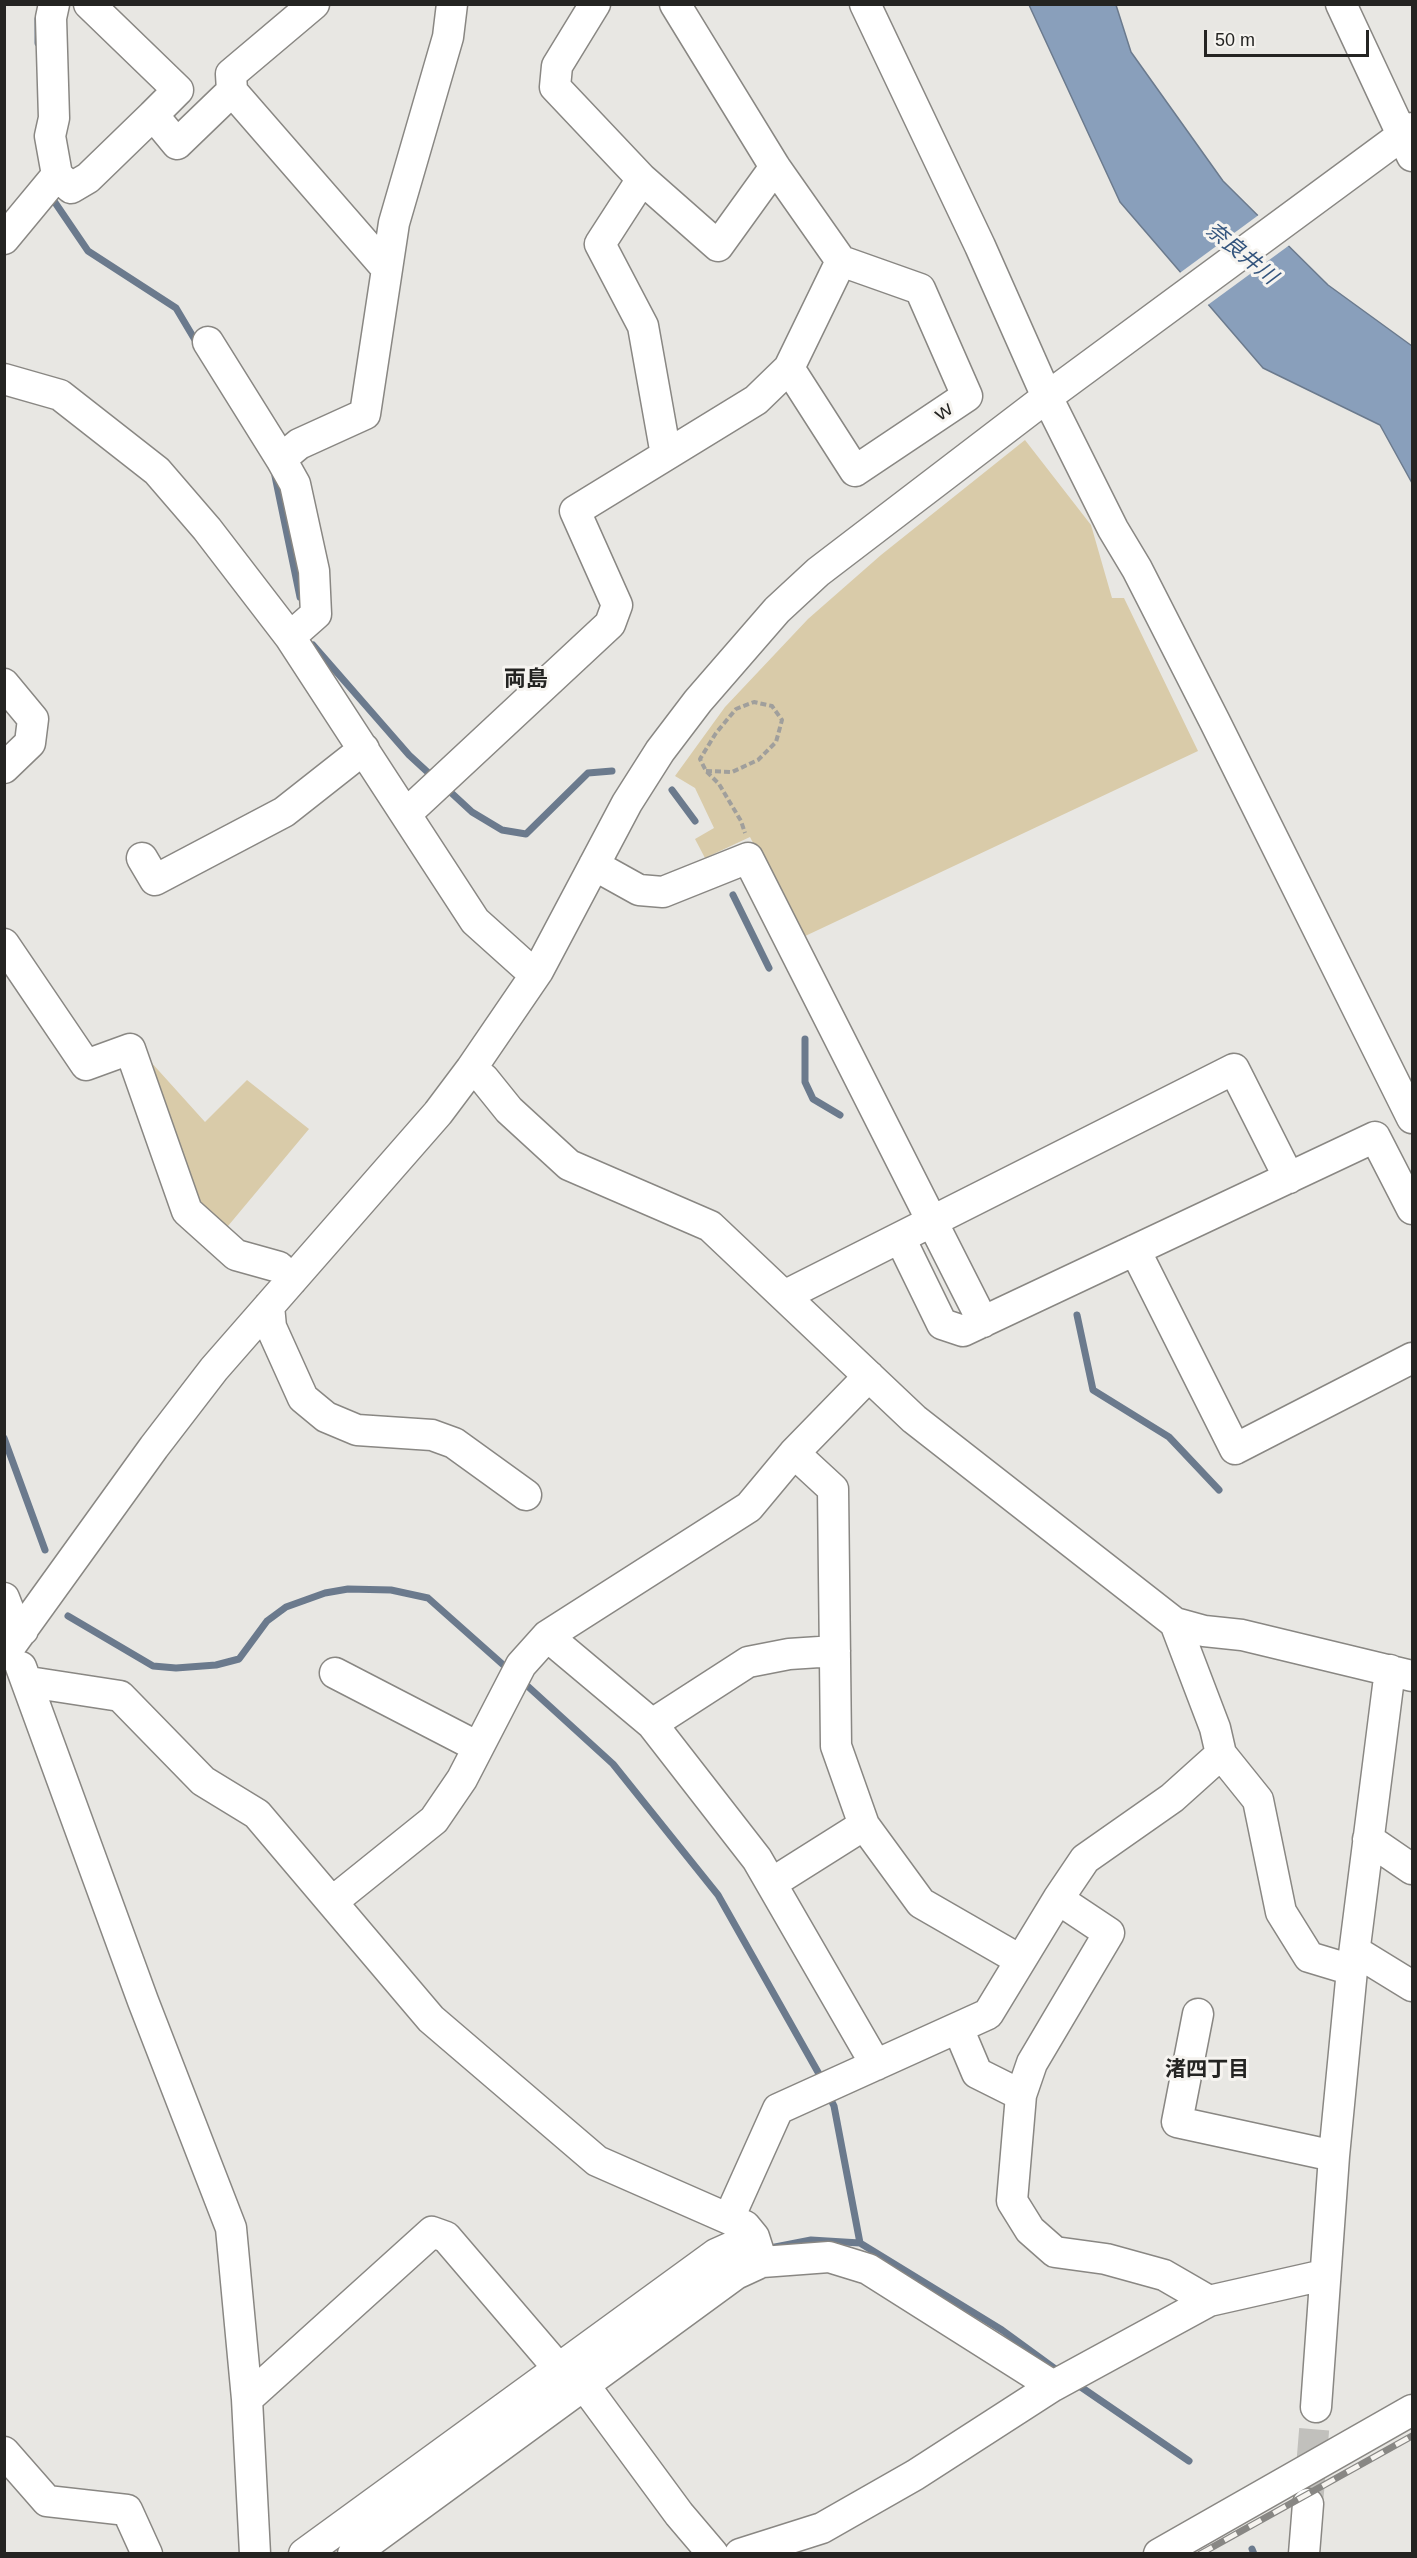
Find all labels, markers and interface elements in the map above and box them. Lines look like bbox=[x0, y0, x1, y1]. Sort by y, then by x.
scale bar bbox=[1207, 18, 1372, 56]
text: 50 m bbox=[1215, 30, 1255, 50]
water label: 奈良井川 bbox=[1200, 218, 1282, 290]
street label: ｗ bbox=[929, 396, 959, 428]
district label: 両島 bbox=[504, 667, 548, 693]
district label: 渚四丁目 bbox=[1165, 2057, 1249, 2083]

